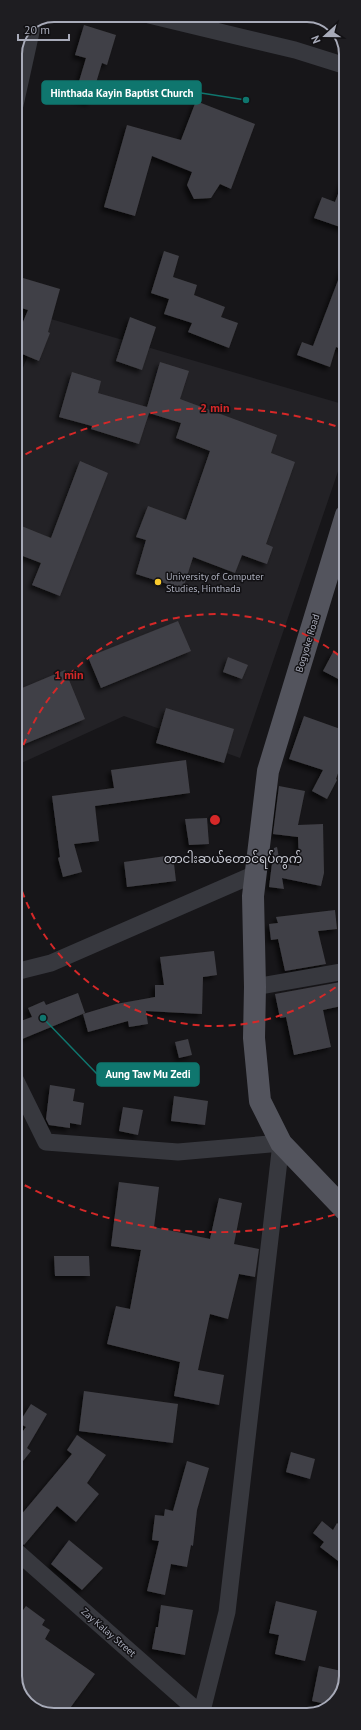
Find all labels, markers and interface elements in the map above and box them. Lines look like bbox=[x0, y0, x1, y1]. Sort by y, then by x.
scale bar bbox=[18, 16, 69, 42]
north arrow bbox=[305, 16, 345, 56]
text: 20 m bbox=[24, 22, 50, 37]
text: N bbox=[308, 34, 323, 45]
callout: Hinthada Kayin Baptist Church bbox=[42, 81, 201, 104]
text: Hinthada Kayin Baptist Church bbox=[50, 86, 194, 100]
text: 2 min bbox=[200, 400, 230, 415]
place label: University of Computer Studies, Hinthada bbox=[166, 570, 264, 595]
marker: University of Computer Studies, Hinthada bbox=[153, 577, 163, 587]
street label: Bogyoke Road bbox=[292, 613, 322, 674]
text: 1 min bbox=[54, 667, 84, 682]
centre of rings bbox=[208, 813, 222, 827]
district label: တာငါးဆယ်တောင်ရပ်ကွက် bbox=[164, 850, 302, 869]
callout: Aung Taw Mu Zedi bbox=[97, 1063, 199, 1086]
text: Aung Taw Mu Zedi bbox=[105, 1067, 191, 1081]
street label: Zay Kalay Street bbox=[79, 1605, 139, 1660]

